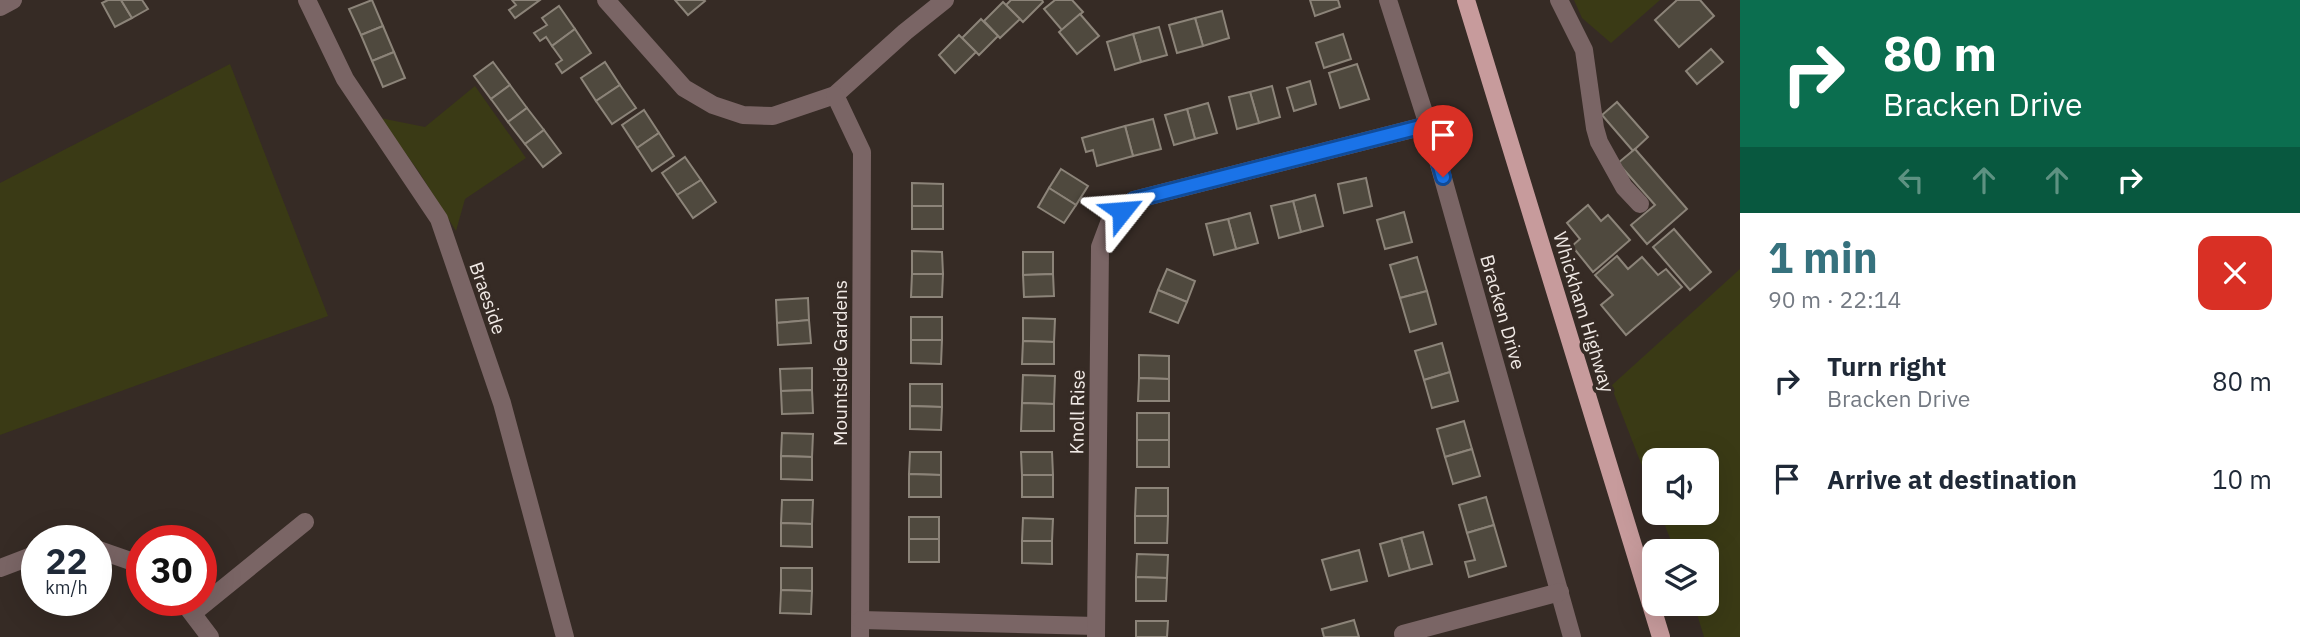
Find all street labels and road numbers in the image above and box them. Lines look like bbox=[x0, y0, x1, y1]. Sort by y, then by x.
street label: Whickham Highway bbox=[1548, 229, 1620, 396]
street label: Bracken Drive bbox=[1475, 252, 1531, 372]
street label: Braeside bbox=[464, 258, 512, 338]
street label: Mountside Gardens bbox=[828, 280, 852, 446]
street label: Knoll Rise bbox=[1064, 369, 1090, 455]

